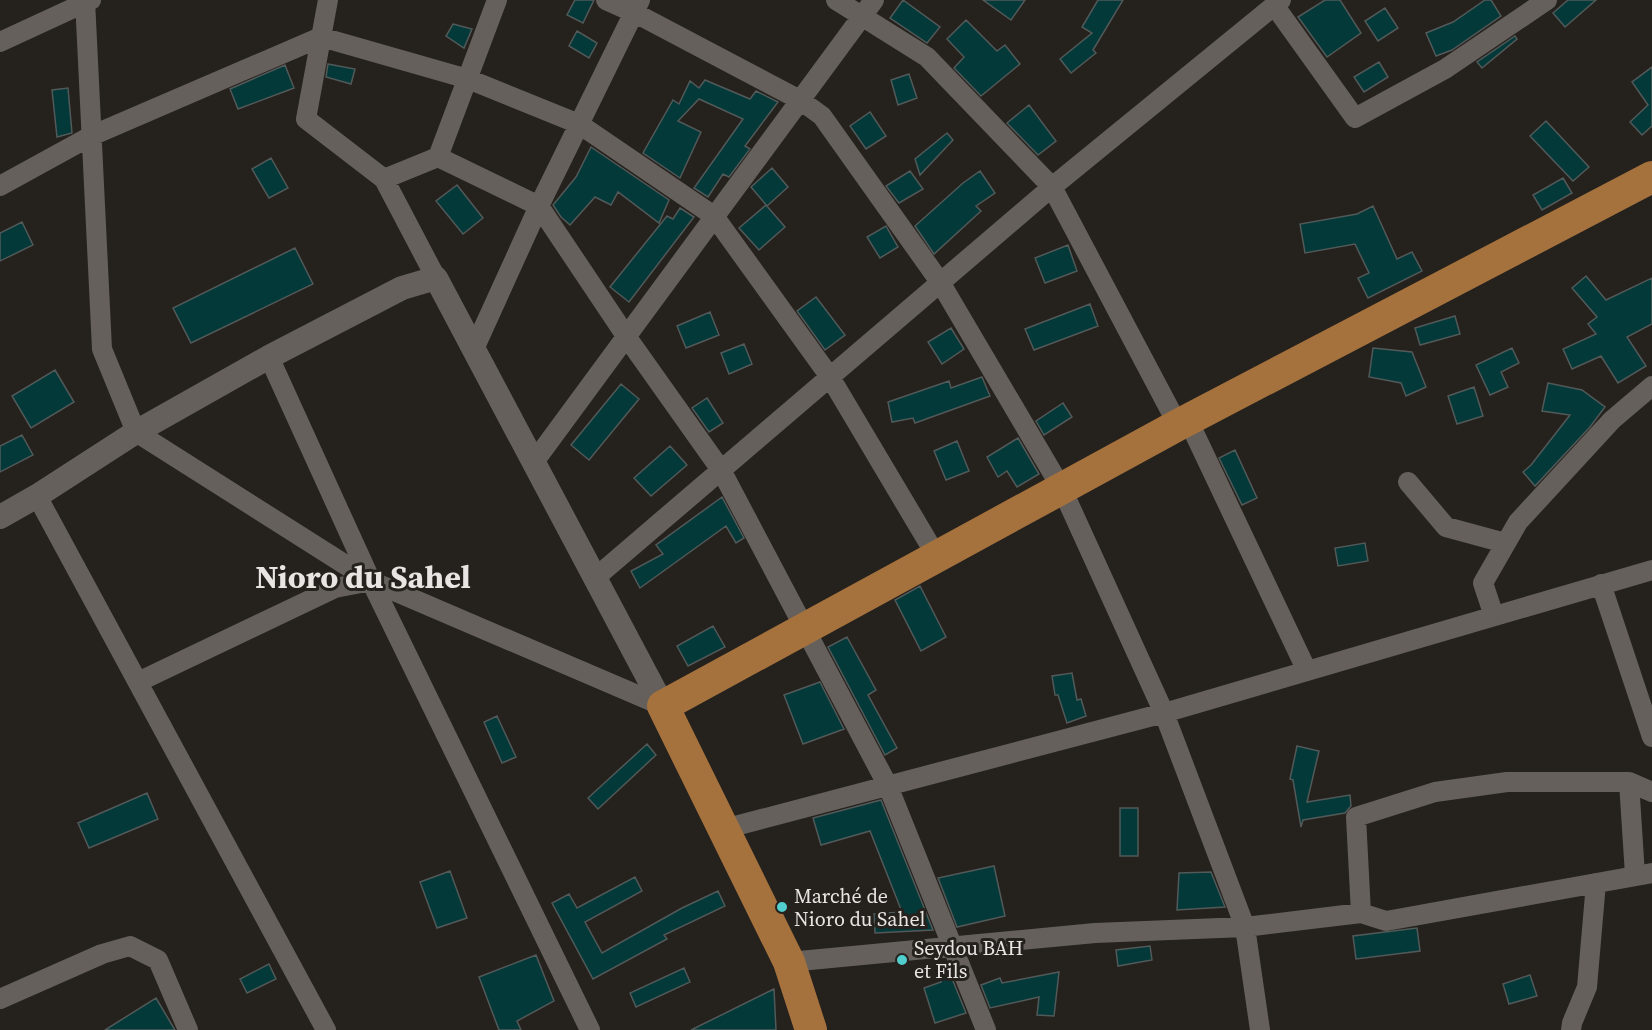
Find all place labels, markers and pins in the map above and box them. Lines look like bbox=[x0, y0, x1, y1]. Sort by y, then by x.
place label: Marché de Nioro du Sahel bbox=[794, 882, 925, 933]
marker: Marché de Nioro du Sahel bbox=[775, 900, 789, 914]
place label: Seydou BAH et Fils bbox=[914, 934, 1023, 985]
marker: Seydou BAH et Fils bbox=[895, 953, 909, 967]

